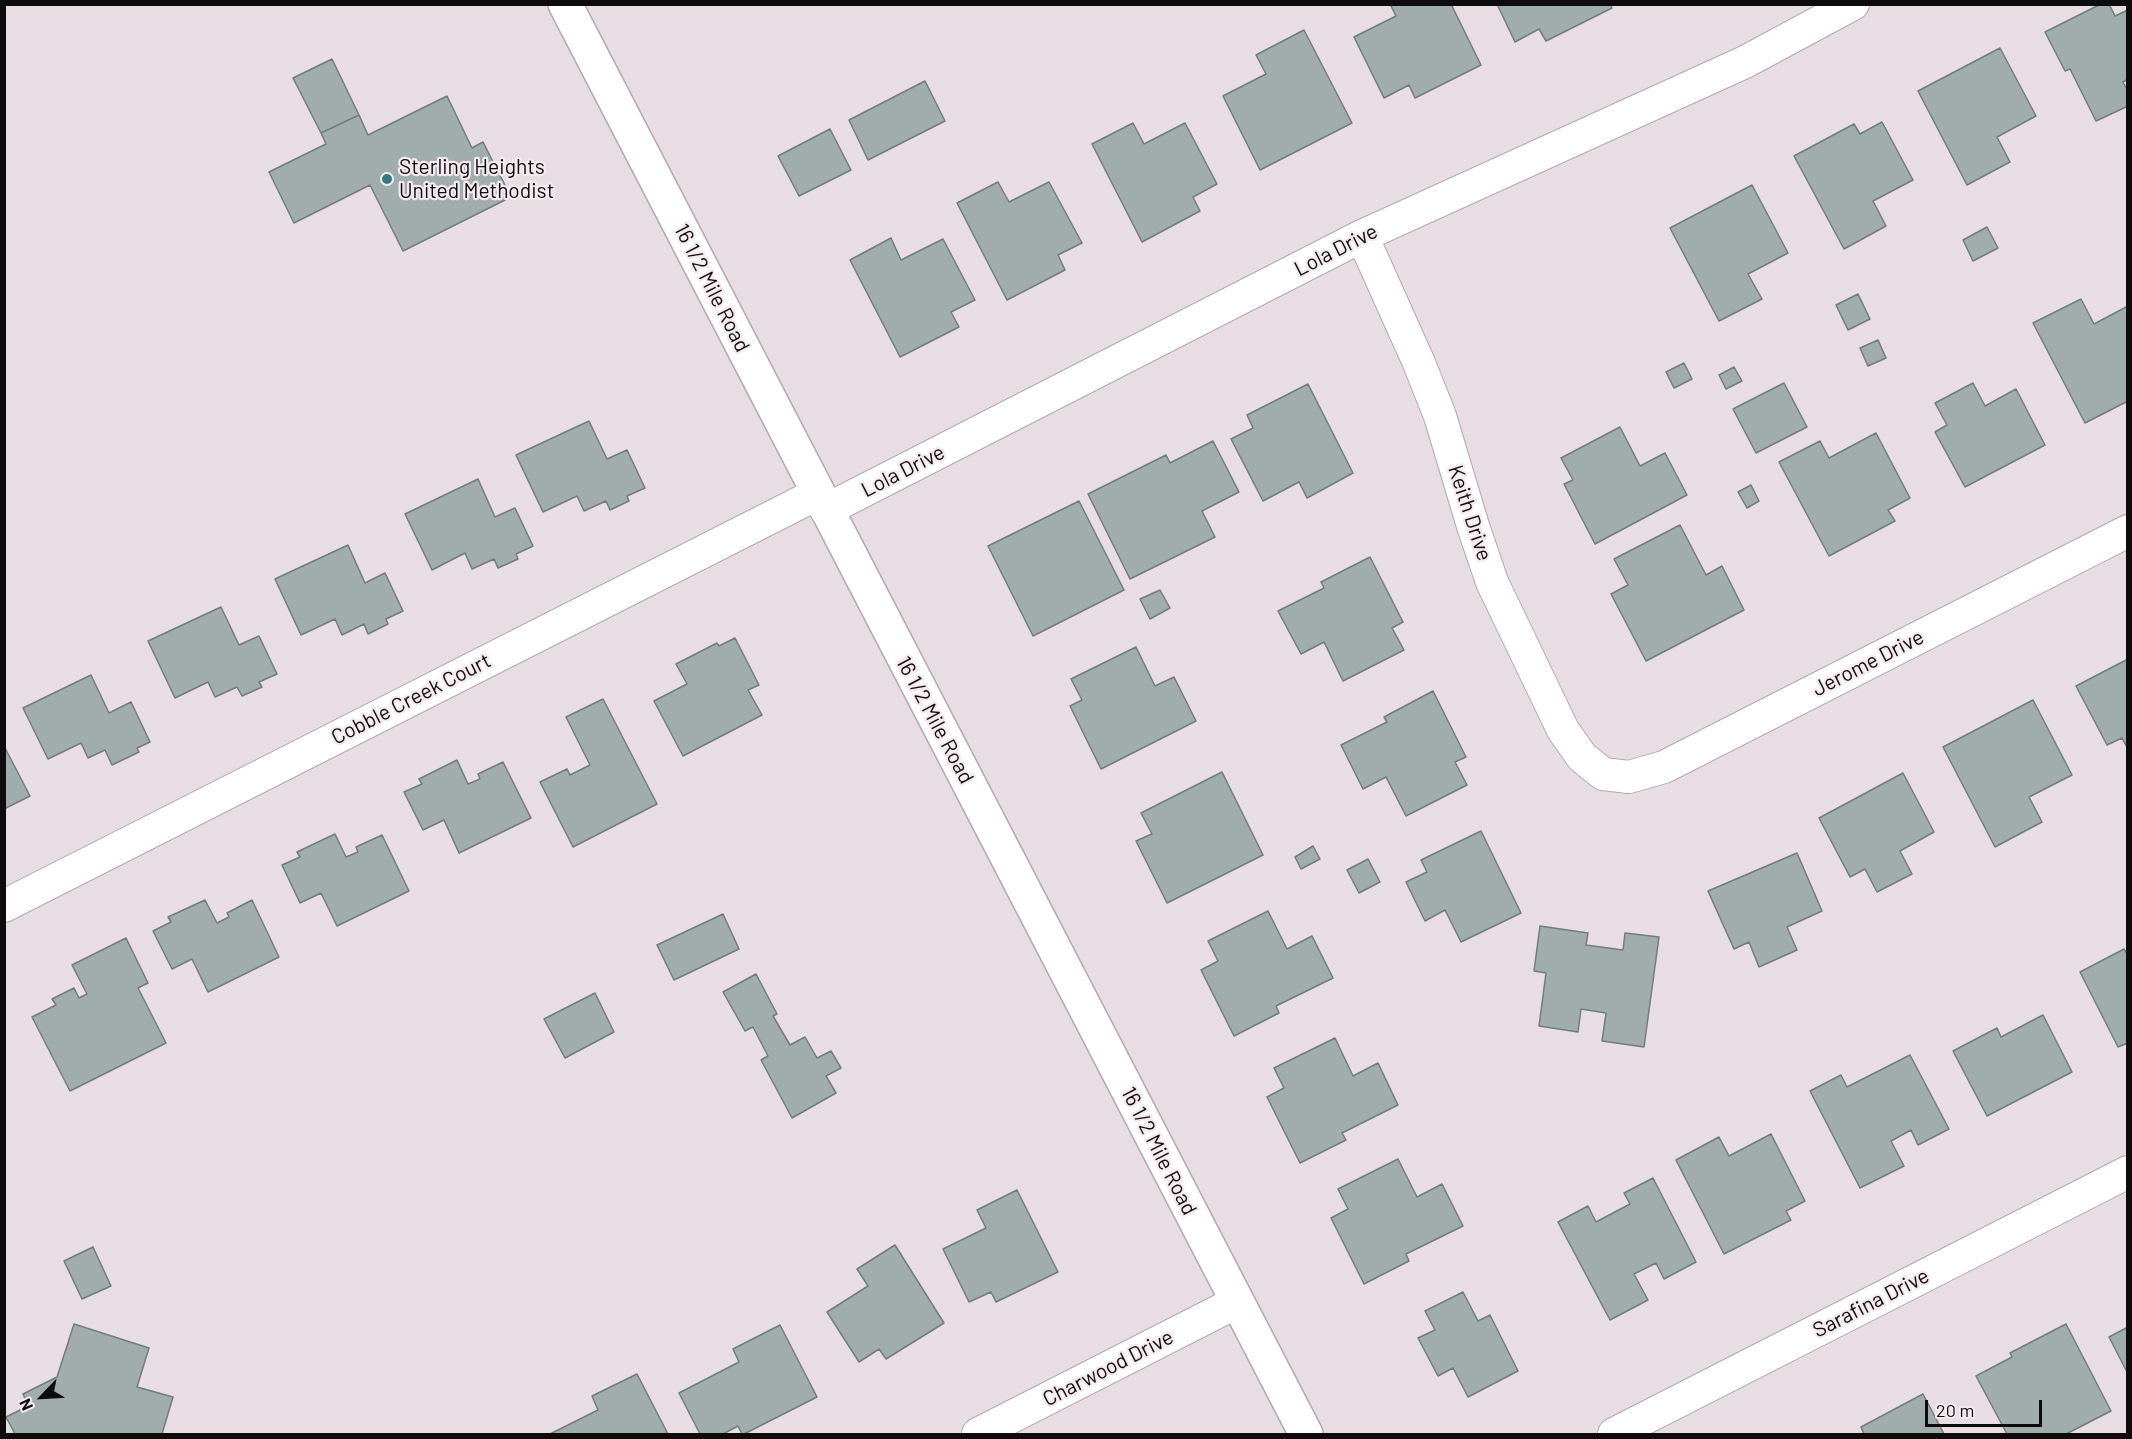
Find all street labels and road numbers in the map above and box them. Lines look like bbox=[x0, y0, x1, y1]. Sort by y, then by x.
street label: Lola Drive bbox=[1290, 218, 1382, 282]
street label: 16 1/2 Mile Road bbox=[669, 220, 755, 356]
street label: Lola Drive bbox=[857, 439, 949, 503]
street label: Keith Drive bbox=[1443, 462, 1497, 564]
street label: Jerome Drive bbox=[1808, 624, 1928, 702]
street label: Cobble Creek Court bbox=[327, 648, 495, 750]
street label: 16 1/2 Mile Road bbox=[891, 652, 979, 788]
street label: 16 1/2 Mile Road bbox=[1116, 1083, 1202, 1219]
street label: Sarafina Drive bbox=[1809, 1263, 1933, 1343]
street label: Charwood Drive bbox=[1039, 1324, 1177, 1412]

